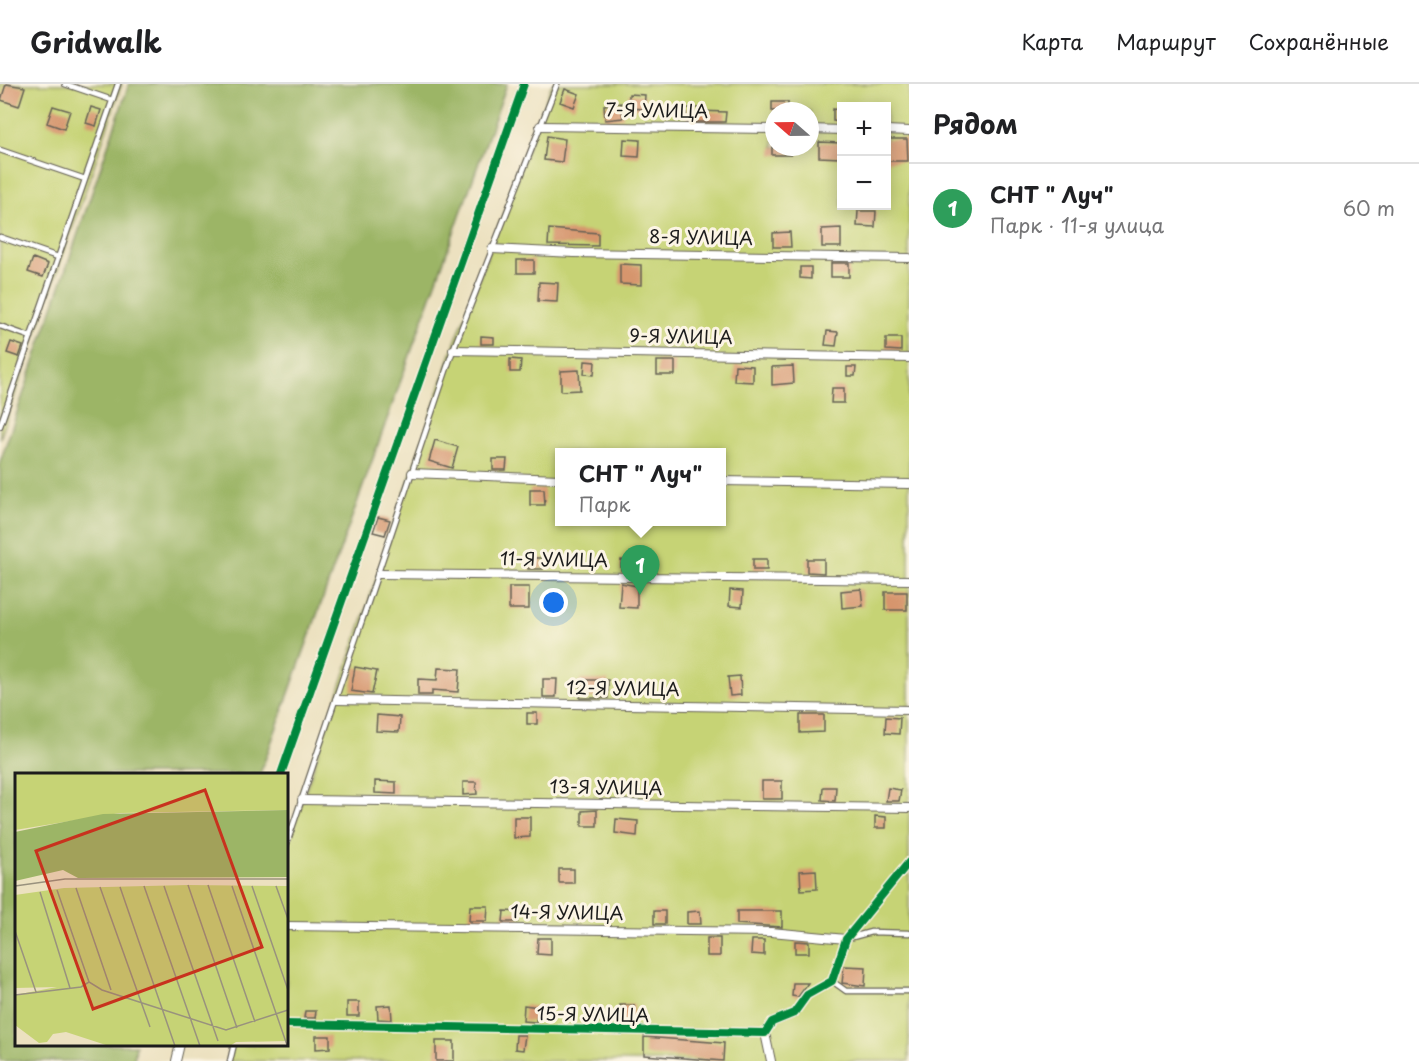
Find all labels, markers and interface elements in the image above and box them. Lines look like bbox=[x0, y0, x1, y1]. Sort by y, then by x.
text: Gridwalk bbox=[30, 20, 162, 63]
text: Карта bbox=[1022, 25, 1083, 57]
text: Маршрут bbox=[1116, 25, 1216, 57]
text: Сохранённые bbox=[1249, 25, 1389, 57]
street label: 7-Я УЛИЦА bbox=[606, 95, 709, 124]
north arrow bbox=[765, 102, 819, 156]
map controls bbox=[837, 102, 891, 210]
button: + bbox=[837, 102, 891, 156]
text: Рядом bbox=[933, 104, 1018, 143]
button: − bbox=[837, 156, 891, 210]
text: СНТ " Луч" bbox=[990, 177, 1114, 210]
text: 1 bbox=[948, 193, 957, 223]
text: 60 m bbox=[1343, 193, 1395, 223]
text: Парк · 11-я улица bbox=[990, 210, 1164, 240]
street label: 8-Я УЛИЦА bbox=[649, 222, 753, 251]
street label: 9-Я УЛИЦА bbox=[629, 321, 733, 350]
popup bbox=[555, 448, 726, 526]
text: СНТ " Луч" bbox=[579, 456, 702, 489]
text: Парк bbox=[579, 489, 630, 519]
street label: 11-Я УЛИЦА bbox=[500, 544, 608, 573]
pin: 1 bbox=[620, 546, 660, 595]
your location bbox=[539, 588, 568, 617]
street label: 12-Я УЛИЦА bbox=[566, 673, 680, 702]
street label: 13-Я УЛИЦА bbox=[549, 772, 663, 801]
inset map bbox=[15, 773, 288, 1046]
street label: 14-Я УЛИЦА bbox=[510, 897, 624, 926]
street label: 15-Я УЛИЦА bbox=[537, 999, 650, 1028]

